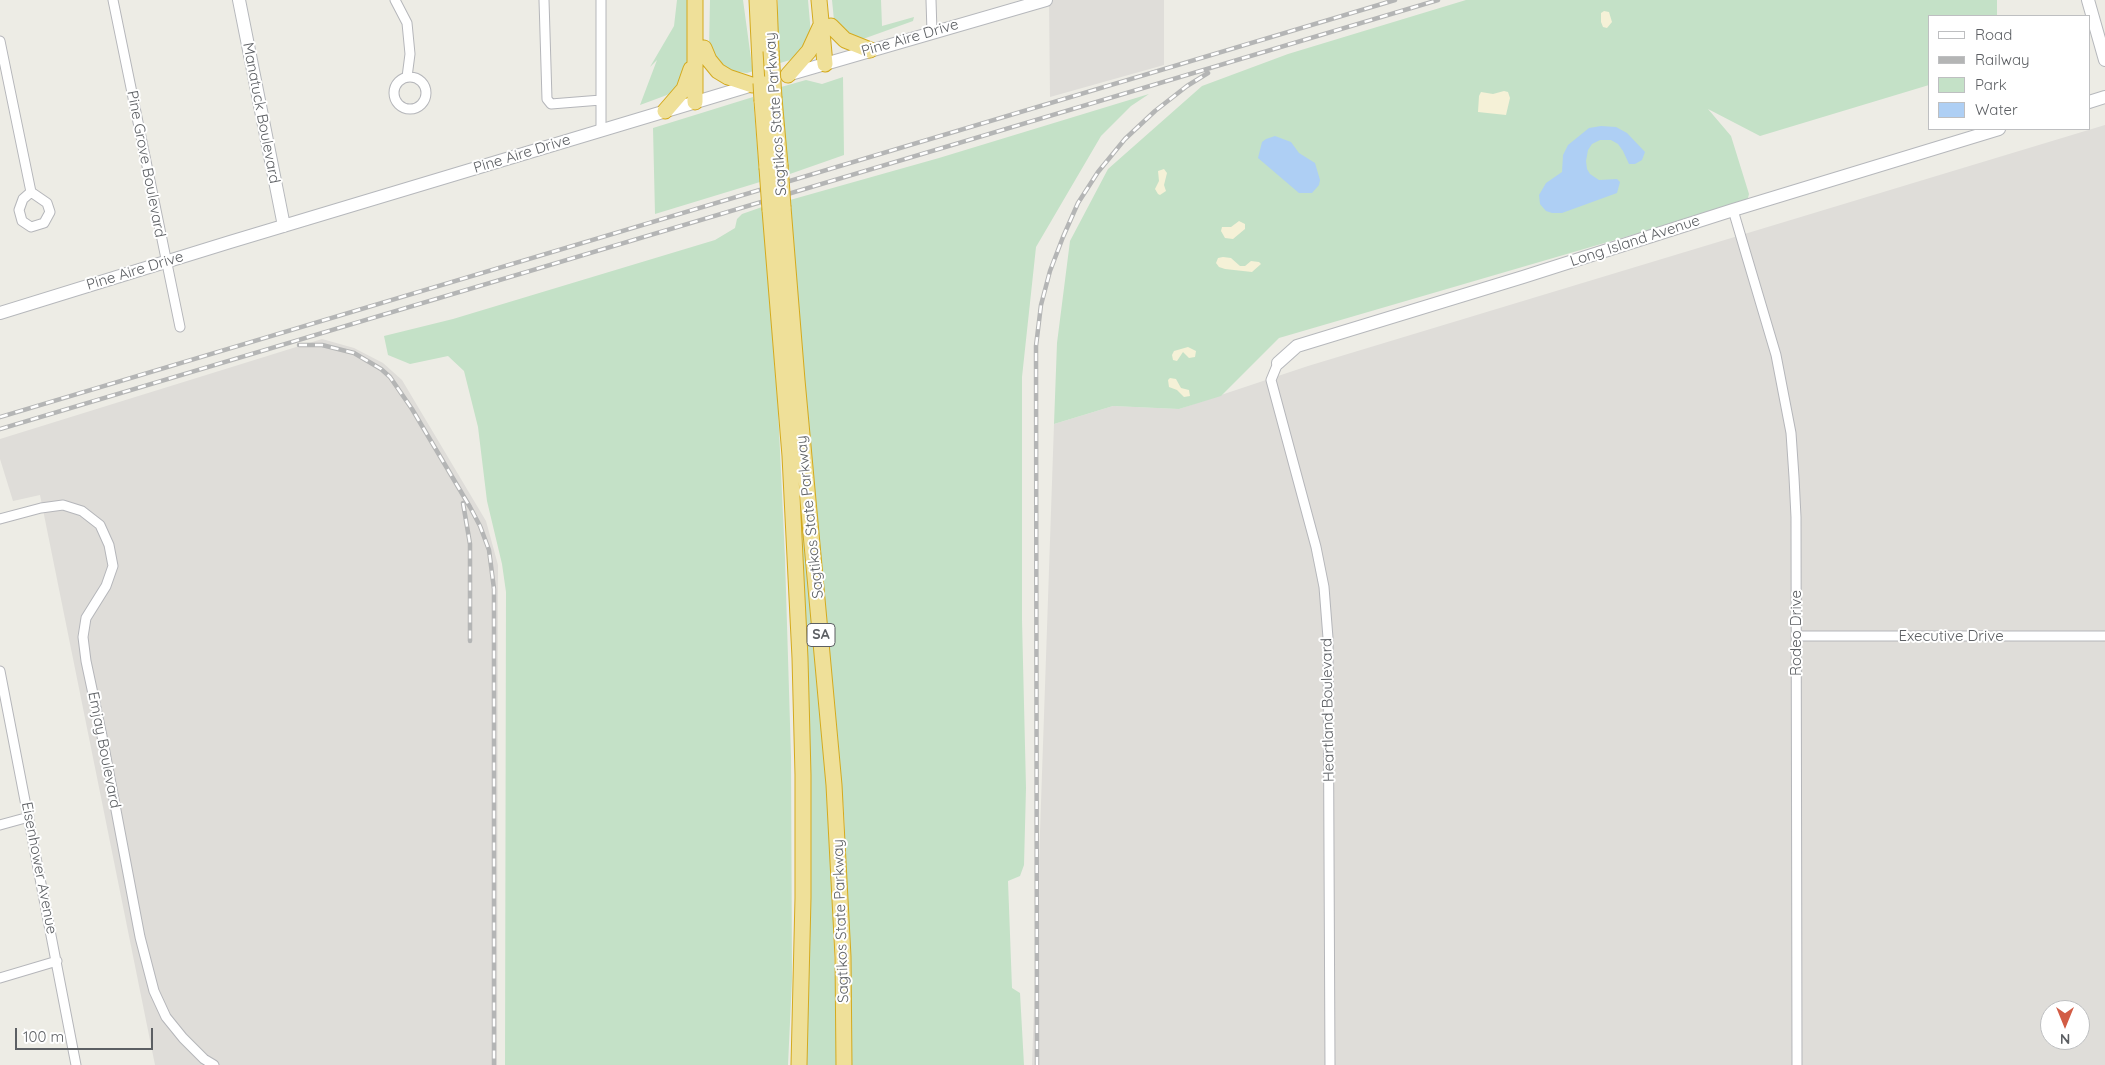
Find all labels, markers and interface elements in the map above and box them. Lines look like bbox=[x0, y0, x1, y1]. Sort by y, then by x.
legend bbox=[1928, 15, 2090, 130]
street label: Pine Aire Drive bbox=[859, 16, 961, 60]
text: Road bbox=[1975, 25, 2012, 44]
street label: Sagtikos State Parkway bbox=[761, 32, 791, 196]
street label: Manatuck Boulevard bbox=[238, 41, 284, 185]
text: Railway bbox=[1975, 50, 2030, 69]
text: Park bbox=[1975, 75, 2007, 94]
street label: Pine Grove Boulevard bbox=[123, 89, 169, 239]
text: Water bbox=[1975, 100, 2018, 119]
street label: Pine Aire Drive bbox=[471, 131, 573, 177]
street label: Long Island Avenue bbox=[1568, 211, 1702, 271]
street label: Pine Aire Drive bbox=[84, 248, 186, 294]
street label: Sagtikos State Parkway bbox=[792, 435, 828, 599]
street label: Rodeo Drive bbox=[1787, 590, 1805, 676]
road number: SA bbox=[807, 624, 835, 646]
street label: Executive Drive bbox=[1898, 627, 2004, 645]
street label: Heartland Boulevard bbox=[1318, 638, 1338, 782]
street label: Emjay Boulevard bbox=[84, 690, 124, 810]
street label: Eisenhower Avenue bbox=[17, 800, 61, 936]
street label: Sagtikos State Parkway bbox=[829, 839, 853, 1003]
north arrow bbox=[2040, 1000, 2090, 1050]
scale bar bbox=[18, 1018, 155, 1050]
text: 100 m bbox=[23, 1027, 64, 1046]
text: N bbox=[2060, 1030, 2070, 1048]

